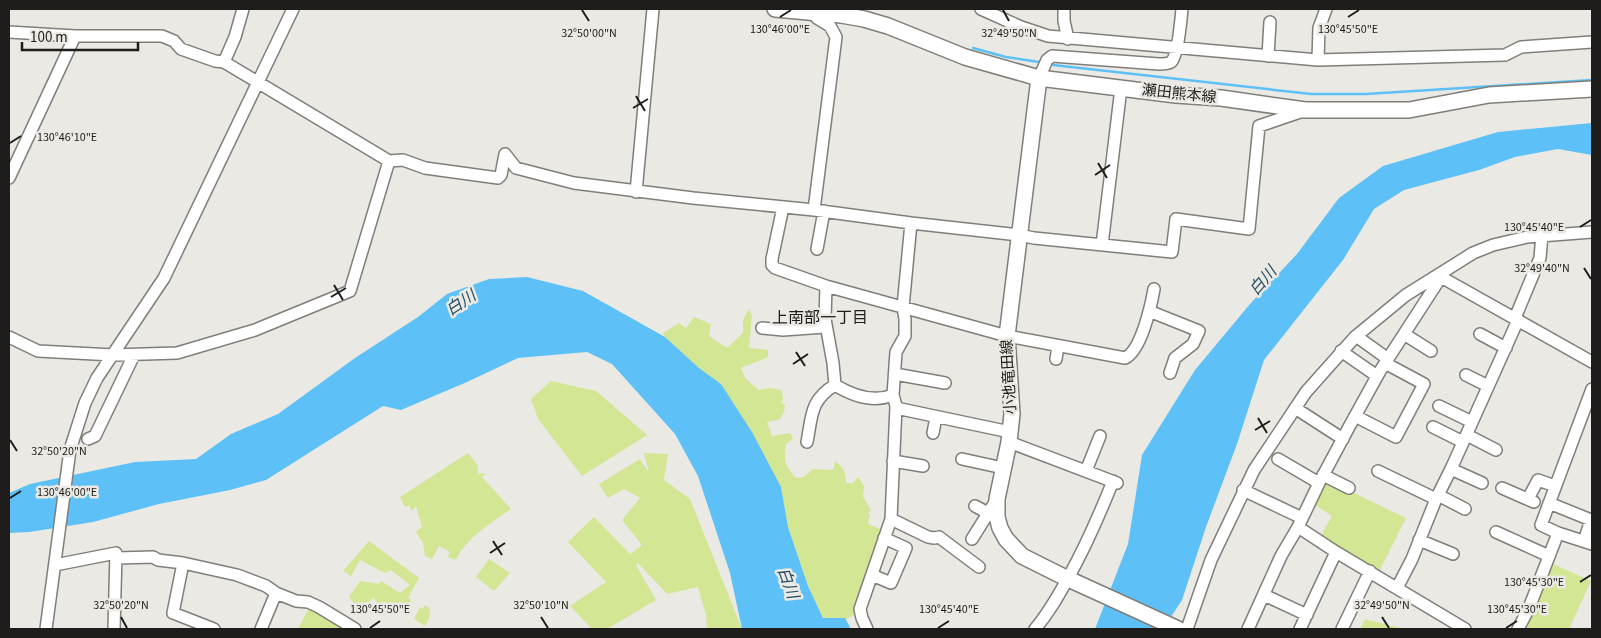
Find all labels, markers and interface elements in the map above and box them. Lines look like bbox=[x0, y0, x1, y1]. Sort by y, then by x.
scale bar bbox=[22, 20, 139, 52]
text: 130°46'00"E bbox=[750, 21, 810, 38]
text: 130°45'50"E bbox=[1318, 21, 1378, 38]
text: 32°50'00"N bbox=[561, 25, 617, 42]
text: 32°49'50"N bbox=[981, 25, 1037, 42]
text: 100 m bbox=[30, 27, 68, 48]
street label: 瀬田熊本線 bbox=[1141, 80, 1217, 108]
text: 130°46'10"E bbox=[37, 129, 97, 146]
text: 130°45'40"E bbox=[1504, 219, 1564, 236]
water label: 白川 bbox=[1244, 260, 1283, 300]
text: 32°49'40"N bbox=[1514, 260, 1570, 277]
water label: 白川 bbox=[442, 284, 482, 321]
district label: 上南部一丁目 bbox=[772, 307, 868, 329]
street label: 小池竜田線 bbox=[997, 339, 1021, 415]
text: 32°50'20"N bbox=[31, 443, 87, 460]
text: 130°46'00"E bbox=[37, 484, 97, 501]
water label: 白川 bbox=[772, 564, 804, 604]
text: 130°45'30"E bbox=[1504, 574, 1564, 591]
text: 32°50'20"N bbox=[93, 597, 149, 614]
text: 32°50'10"N bbox=[513, 597, 569, 614]
text: 32°49'50"N bbox=[1354, 597, 1410, 614]
text: 130°45'50"E bbox=[350, 601, 410, 618]
text: 130°45'40"E bbox=[919, 601, 979, 618]
text: 130°45'30"E bbox=[1487, 601, 1547, 618]

